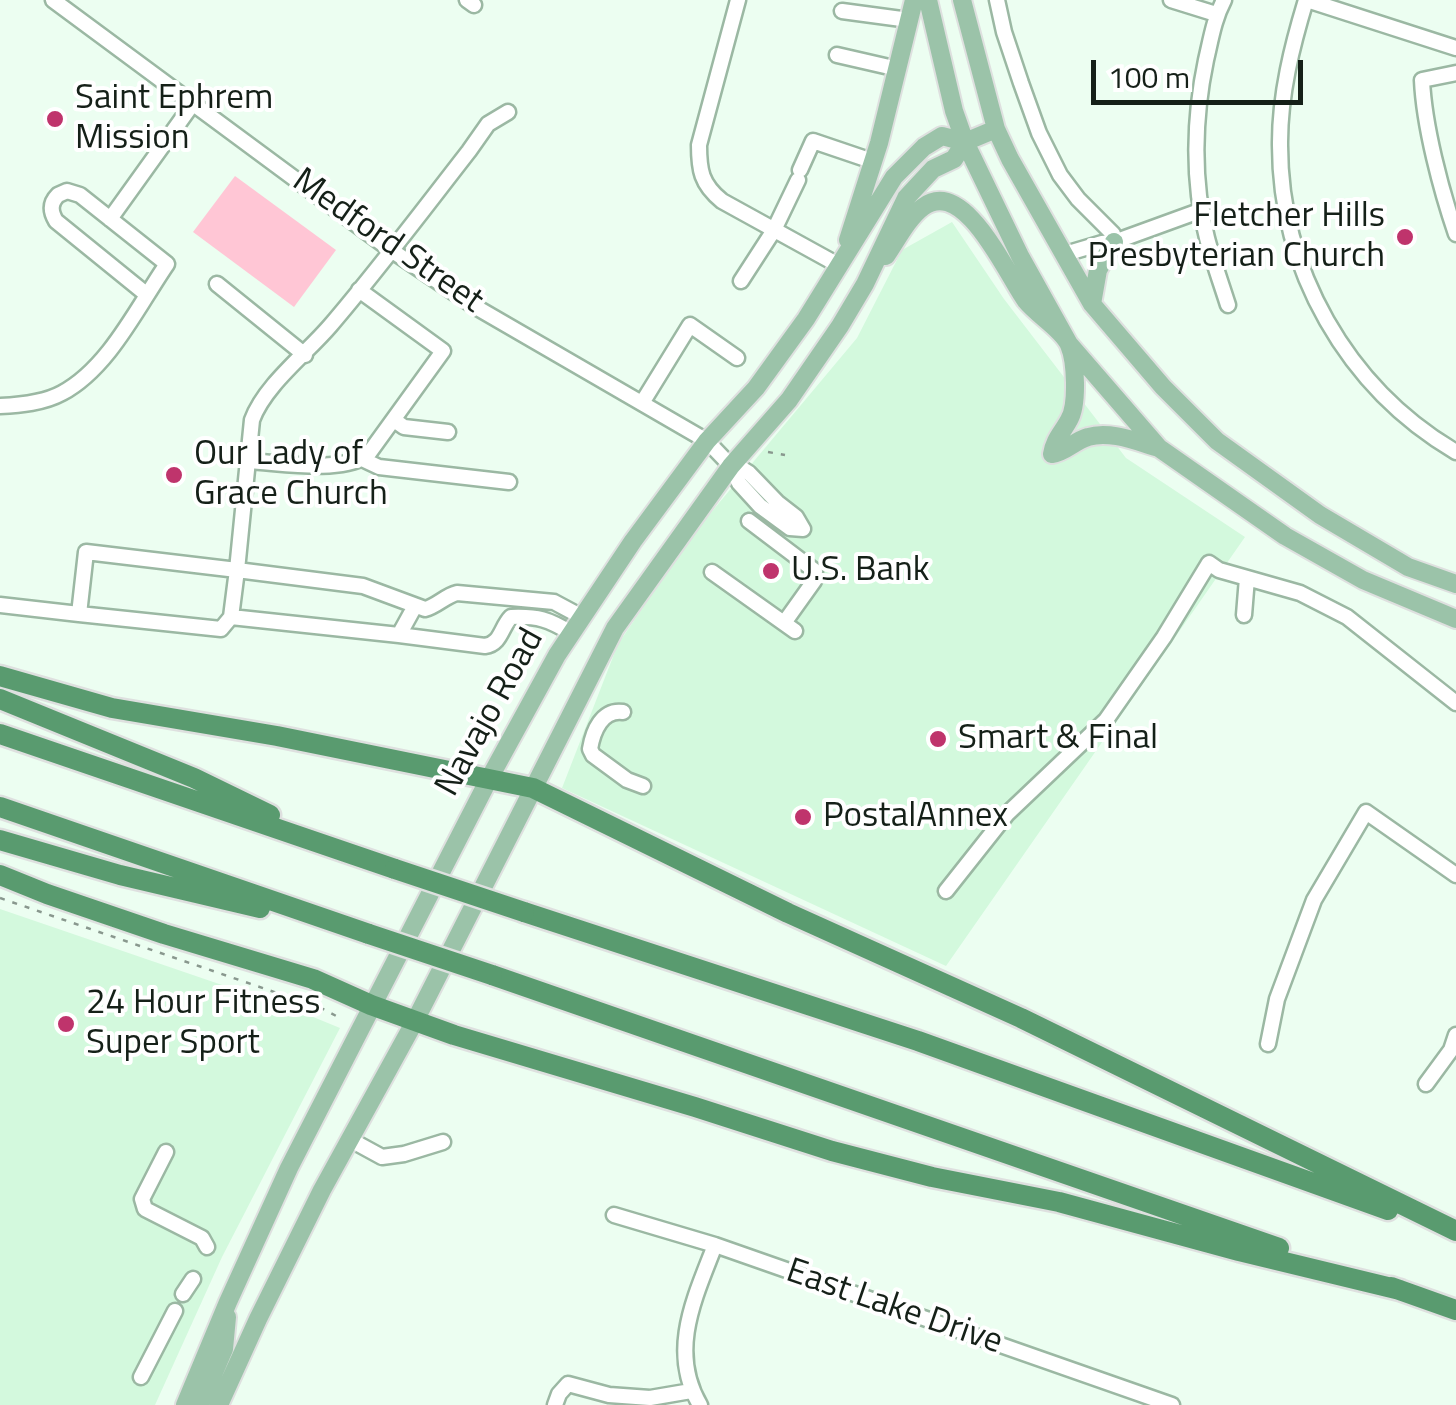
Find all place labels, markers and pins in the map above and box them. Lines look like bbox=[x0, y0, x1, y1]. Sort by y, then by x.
place label: Saint Ephrem Mission bbox=[75, 78, 273, 160]
marker: Saint Ephrem Mission bbox=[44, 108, 66, 130]
place label: Fletcher Hills Presbyterian Church bbox=[1088, 196, 1385, 278]
marker: Fletcher Hills Presbyterian Church bbox=[1394, 226, 1416, 248]
place label: Our Lady of Grace Church bbox=[194, 434, 388, 516]
marker: Our Lady of Grace Church bbox=[163, 464, 185, 486]
place label: U.S. Bank bbox=[791, 550, 930, 592]
marker: U.S. Bank bbox=[760, 560, 782, 582]
place label: Smart & Final bbox=[958, 718, 1158, 760]
marker: Smart & Final bbox=[927, 728, 949, 750]
place label: PostalAnnex bbox=[823, 796, 1008, 838]
marker: PostalAnnex bbox=[792, 806, 814, 828]
place label: 24 Hour Fitness Super Sport bbox=[86, 983, 321, 1065]
marker: 24 Hour Fitness Super Sport bbox=[55, 1013, 77, 1035]

